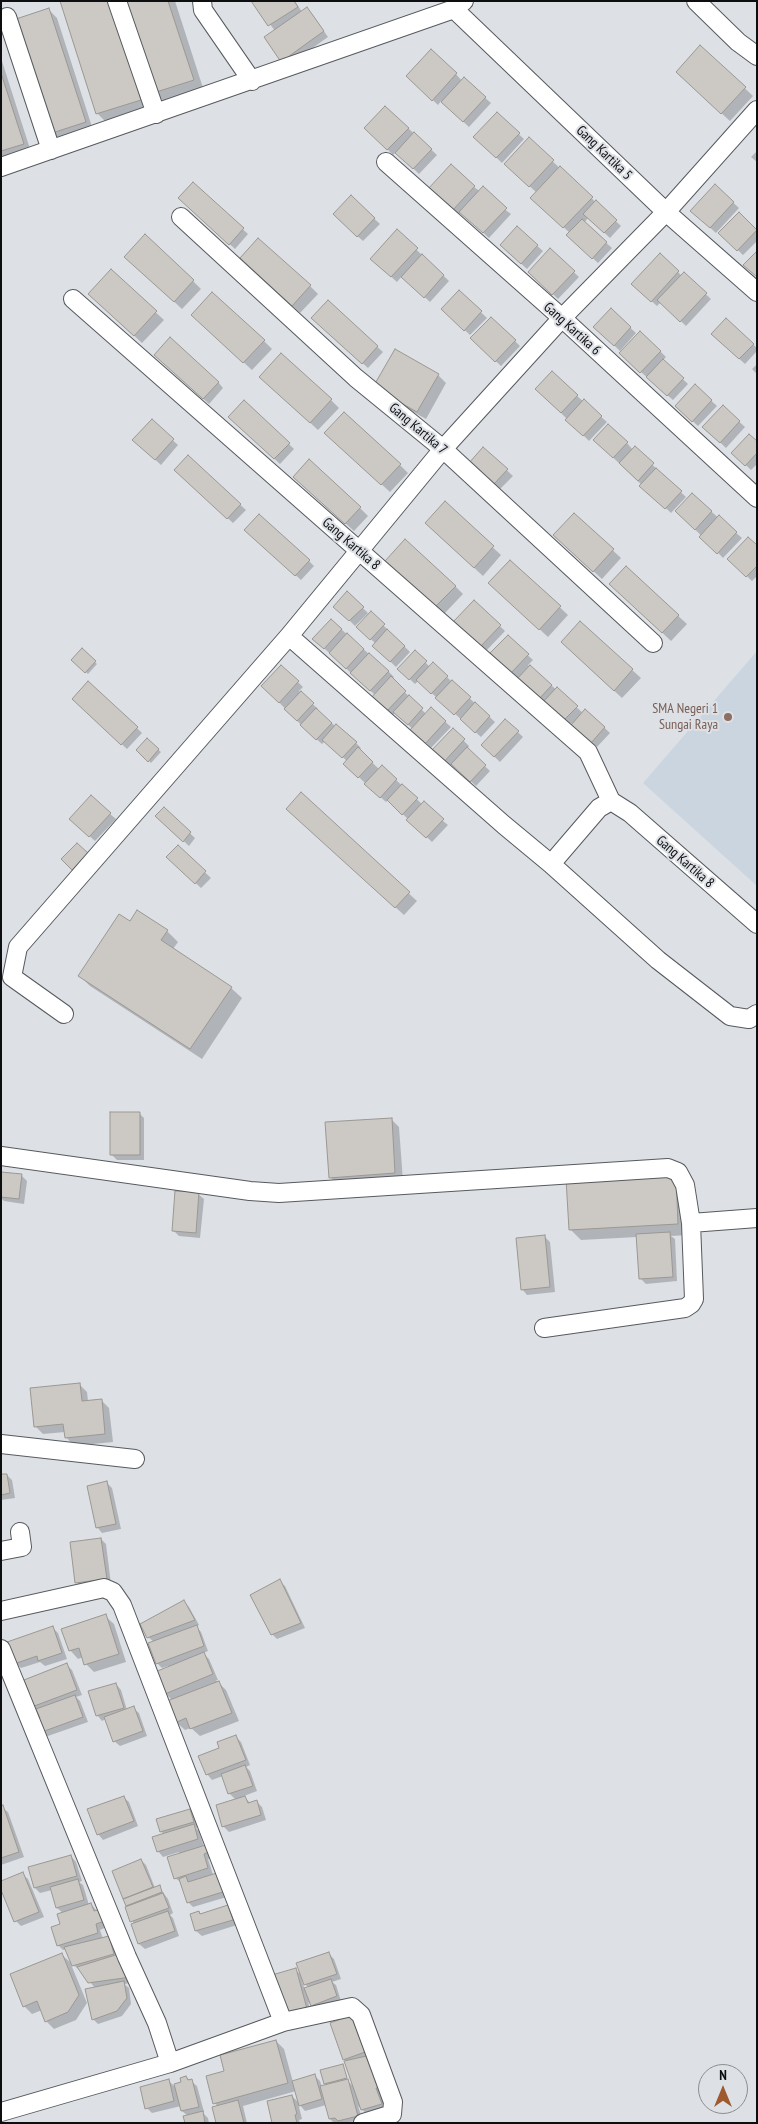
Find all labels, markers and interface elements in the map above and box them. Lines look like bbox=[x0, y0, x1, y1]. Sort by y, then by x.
street label: Gang Kartika 5 bbox=[573, 122, 635, 184]
street label: Gang Kartika 6 bbox=[540, 299, 604, 359]
street label: Gang Kartika 7 bbox=[385, 400, 451, 458]
street label: Gang Kartika 8 bbox=[319, 514, 383, 574]
place label: SMA Negeri 1 Sungai Raya bbox=[652, 701, 718, 734]
marker: SMA Negeri 1 Sungai Raya bbox=[722, 711, 734, 723]
street label: Gang Kartika 8 bbox=[653, 832, 717, 892]
north arrow bbox=[698, 2064, 748, 2114]
text: N bbox=[719, 2066, 727, 2084]

